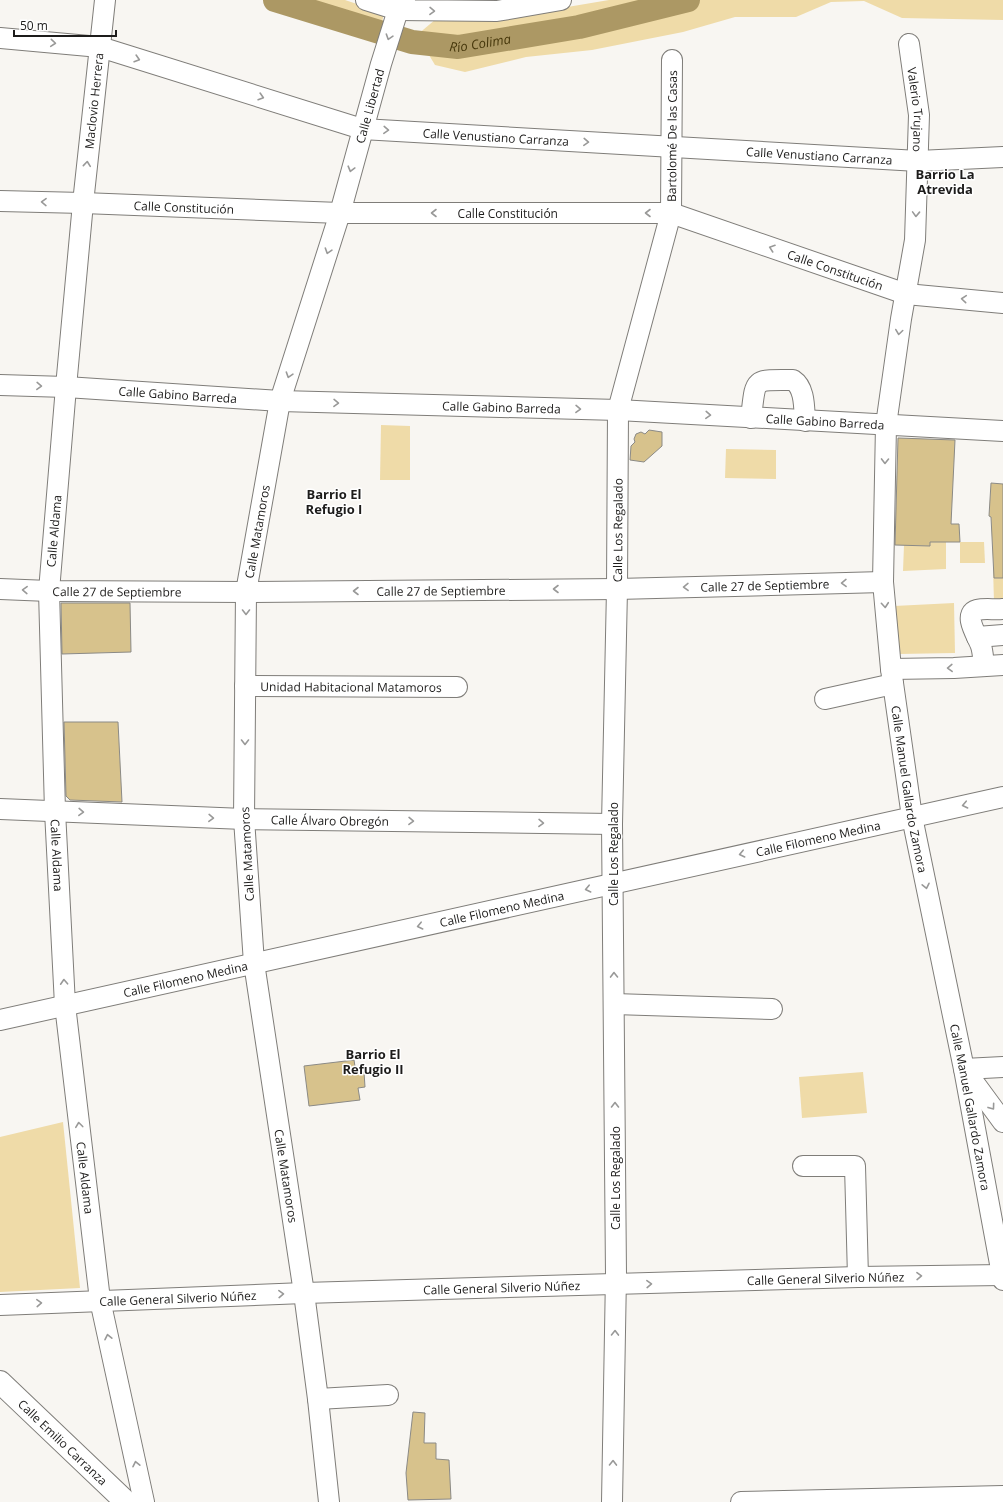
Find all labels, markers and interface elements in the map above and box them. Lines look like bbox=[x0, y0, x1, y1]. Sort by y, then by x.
one-way arrow bbox=[429, 7, 435, 15]
scale bar bbox=[14, 12, 116, 38]
text: 50 m bbox=[20, 17, 48, 34]
water label: Río Colima bbox=[449, 29, 513, 56]
one-way arrow bbox=[385, 34, 394, 41]
one-way arrow bbox=[50, 38, 56, 47]
street label: Maclovio Herrera bbox=[81, 52, 107, 150]
one-way arrow bbox=[133, 54, 140, 63]
street label: Valerio Trujano bbox=[904, 66, 928, 152]
street label: Calle Libertad bbox=[351, 67, 388, 145]
street label: Bartolomé De las Casas bbox=[663, 70, 680, 202]
one-way arrow bbox=[257, 92, 264, 101]
street label: Calle Venustiano Carranza bbox=[422, 124, 569, 149]
one-way arrow bbox=[383, 126, 389, 135]
one-way arrow bbox=[583, 138, 589, 146]
street label: Calle Venustiano Carranza bbox=[746, 143, 893, 168]
one-way arrow bbox=[82, 161, 91, 167]
one-way arrow bbox=[347, 165, 356, 172]
district label: Barrio La Atrevida bbox=[916, 165, 974, 198]
street label: Calle Constitución bbox=[133, 196, 234, 217]
one-way arrow bbox=[41, 197, 47, 206]
street label: Calle Constitución bbox=[458, 205, 558, 222]
one-way arrow bbox=[431, 209, 437, 217]
one-way arrow bbox=[645, 209, 651, 217]
one-way arrow bbox=[911, 211, 920, 217]
one-way arrow bbox=[769, 244, 776, 253]
street label: Calle Constitución bbox=[785, 245, 885, 294]
one-way arrow bbox=[324, 247, 333, 254]
one-way arrow bbox=[961, 295, 967, 304]
one-way arrow bbox=[895, 329, 904, 335]
one-way arrow bbox=[285, 371, 294, 378]
one-way arrow bbox=[36, 382, 42, 391]
street label: Calle Gabino Barreda bbox=[118, 382, 237, 407]
street label: Calle Gabino Barreda bbox=[442, 397, 561, 417]
one-way arrow bbox=[333, 398, 339, 407]
one-way arrow bbox=[575, 405, 581, 413]
street label: Calle Gabino Barreda bbox=[765, 410, 885, 433]
one-way arrow bbox=[705, 411, 711, 419]
one-way arrow bbox=[881, 458, 890, 464]
street label: Calle Los Regalado bbox=[609, 478, 626, 582]
street label: Calle Matamoros bbox=[240, 483, 273, 580]
district label: Barrio El Refugio I bbox=[306, 485, 362, 518]
street label: Calle Aldama bbox=[42, 494, 66, 568]
street label: Calle 27 de Septiembre bbox=[700, 575, 830, 595]
one-way arrow bbox=[841, 579, 847, 587]
street label: Calle 27 de Septiembre bbox=[376, 581, 506, 599]
street label: Calle 27 de Septiembre bbox=[52, 583, 182, 600]
one-way arrow bbox=[683, 583, 689, 591]
one-way arrow bbox=[553, 585, 559, 593]
one-way arrow bbox=[22, 586, 28, 594]
one-way arrow bbox=[353, 587, 359, 595]
one-way arrow bbox=[880, 602, 889, 608]
one-way arrow bbox=[241, 609, 250, 615]
one-way arrow bbox=[947, 664, 953, 672]
street label: Unidad Habitacional Matamoros bbox=[260, 678, 442, 695]
street label: Calle Manuel Gallardo Zamora bbox=[888, 704, 932, 874]
one-way arrow bbox=[241, 739, 249, 745]
one-way arrow bbox=[962, 800, 968, 808]
street label: Calle Los Regalado bbox=[605, 802, 622, 906]
street label: Calle Matamoros bbox=[236, 806, 258, 902]
one-way arrow bbox=[78, 808, 84, 817]
street label: Calle Álvaro Obregón bbox=[271, 811, 389, 829]
one-way arrow bbox=[208, 814, 214, 822]
street label: Calle Filomeno Medina bbox=[754, 816, 882, 860]
one-way arrow bbox=[408, 817, 414, 825]
street label: Calle Aldama bbox=[47, 818, 68, 892]
one-way arrow bbox=[538, 819, 544, 827]
one-way arrow bbox=[739, 850, 746, 858]
one-way arrow bbox=[922, 883, 930, 889]
one-way arrow bbox=[585, 884, 591, 892]
street label: Calle Filomeno Medina bbox=[438, 886, 566, 931]
one-way arrow bbox=[417, 922, 423, 930]
street label: Calle Filomeno Medina bbox=[122, 957, 249, 1001]
one-way arrow bbox=[610, 972, 618, 978]
one-way arrow bbox=[60, 979, 68, 985]
street label: Calle Manuel Gallardo Zamora bbox=[946, 1022, 995, 1192]
district label: Barrio El Refugio II bbox=[342, 1045, 404, 1078]
one-way arrow bbox=[611, 1102, 619, 1108]
one-way arrow bbox=[987, 1102, 994, 1109]
one-way arrow bbox=[75, 1122, 84, 1128]
street label: Calle Los Regalado bbox=[607, 1126, 624, 1230]
street label: Calle Matamoros bbox=[270, 1128, 302, 1224]
street label: Calle Aldama bbox=[73, 1141, 98, 1215]
street label: Calle General Silverio Núñez bbox=[747, 1268, 905, 1289]
one-way arrow bbox=[916, 1272, 922, 1280]
street label: Calle General Silverio Núñez bbox=[423, 1277, 581, 1298]
one-way arrow bbox=[646, 1280, 652, 1288]
street label: Calle General Silverio Núñez bbox=[99, 1286, 257, 1310]
one-way arrow bbox=[278, 1290, 284, 1298]
one-way arrow bbox=[36, 1299, 42, 1307]
one-way arrow bbox=[611, 1330, 619, 1336]
one-way arrow bbox=[104, 1334, 112, 1340]
street label: Calle Emilio Carranza bbox=[14, 1395, 112, 1489]
one-way arrow bbox=[609, 1460, 617, 1466]
one-way arrow bbox=[132, 1461, 140, 1467]

